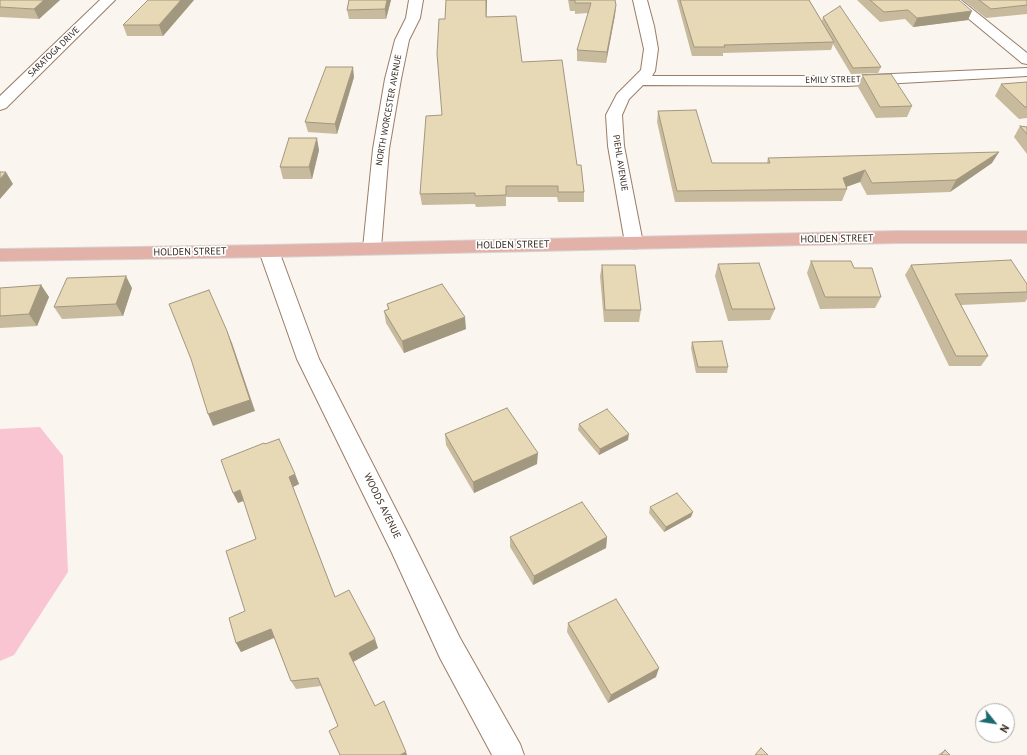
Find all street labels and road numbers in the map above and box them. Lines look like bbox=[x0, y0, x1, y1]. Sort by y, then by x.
street label: SARATOGA DRIVE bbox=[26, 25, 82, 79]
street label: NORTH WORCESTER AVENUE bbox=[374, 54, 404, 166]
street label: EMILY STREET bbox=[805, 74, 861, 86]
street label: PIEHL AVENUE bbox=[610, 134, 630, 192]
street label: HOLDEN STREET bbox=[800, 232, 874, 246]
street label: HOLDEN STREET bbox=[476, 238, 550, 252]
street label: HOLDEN STREET bbox=[153, 245, 227, 259]
street label: WOODS AVENUE bbox=[361, 471, 403, 541]

